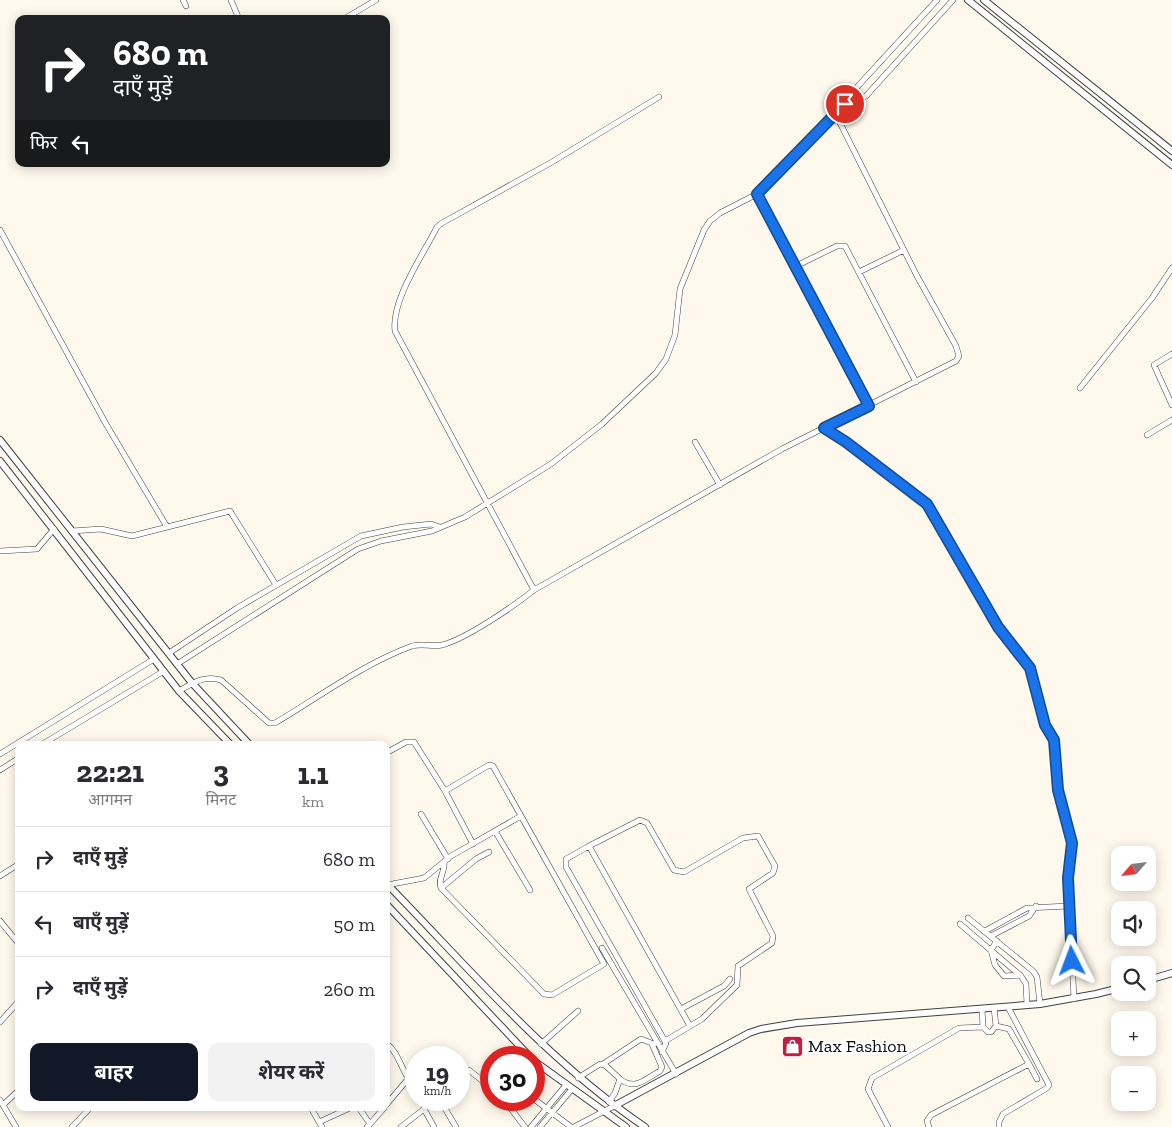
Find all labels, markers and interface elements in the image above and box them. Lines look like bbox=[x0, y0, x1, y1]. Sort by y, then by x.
text: 680 m bbox=[113, 32, 208, 74]
icon: right bbox=[30, 35, 95, 100]
text: दाएँ मुड़ें bbox=[113, 74, 172, 101]
pin bbox=[824, 83, 866, 125]
icon: arrive bbox=[831, 90, 859, 118]
icon: left bbox=[67, 130, 95, 158]
text: फिर bbox=[30, 131, 57, 154]
text: 22:21 bbox=[76, 754, 144, 790]
text: 3 bbox=[213, 754, 229, 790]
text: 1.1 bbox=[298, 756, 329, 792]
text: आगमन bbox=[88, 790, 132, 809]
text: मिनट bbox=[206, 790, 236, 809]
text: km bbox=[302, 792, 324, 811]
icon: right bbox=[30, 845, 58, 873]
text: दाएँ मुड़ें bbox=[73, 846, 128, 869]
north arrow bbox=[1111, 846, 1156, 891]
map controls bbox=[1111, 846, 1156, 1111]
text: 680 m bbox=[323, 848, 375, 871]
button: sound bbox=[1111, 901, 1156, 946]
icon: left bbox=[30, 910, 58, 938]
text: बाएँ मुड़ें bbox=[73, 911, 129, 934]
text: 50 m bbox=[334, 913, 375, 936]
position arrow bbox=[1045, 934, 1097, 986]
button: search bbox=[1111, 956, 1156, 1001]
icon: right bbox=[30, 975, 58, 1003]
text: दाएँ मुड़ें bbox=[73, 976, 128, 999]
text: 260 m bbox=[323, 978, 375, 1001]
button: + bbox=[1111, 1011, 1156, 1056]
shop icon: Max Fashion bbox=[780, 1034, 804, 1058]
place label: Max Fashion bbox=[808, 1035, 907, 1057]
button: बाहर bbox=[30, 1043, 198, 1101]
button: शेयर करें bbox=[208, 1043, 375, 1101]
speed limit sign: 30 bbox=[480, 1046, 545, 1111]
text: 19 bbox=[426, 1057, 449, 1087]
button: − bbox=[1111, 1066, 1156, 1111]
text: km/h bbox=[424, 1084, 451, 1098]

